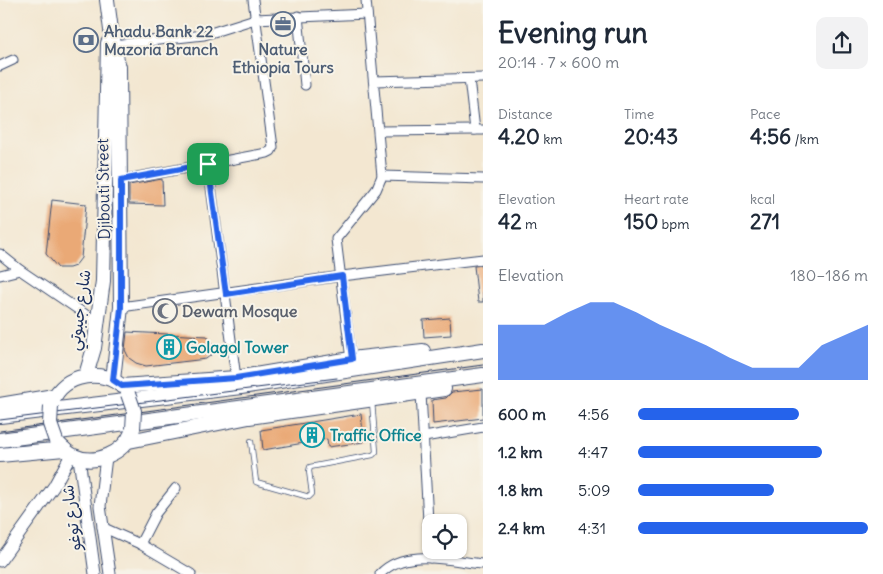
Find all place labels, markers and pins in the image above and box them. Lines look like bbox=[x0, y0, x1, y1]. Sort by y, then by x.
office icon: Nature Ethiopia Tours bbox=[270, 11, 296, 37]
place label: Ahadu Bank 22 Mazoria Branch bbox=[104, 21, 218, 59]
bank icon: Ahadu Bank 22 Mazoria Branch bbox=[73, 27, 99, 53]
place label: Nature Ethiopia Tours bbox=[232, 39, 334, 78]
pin bbox=[187, 143, 229, 185]
mosque icon: Dewam Mosque bbox=[152, 298, 178, 324]
place label: Dewam Mosque bbox=[182, 301, 298, 322]
building icon: Golagol Tower bbox=[156, 334, 182, 360]
place label: Golagol Tower bbox=[186, 337, 289, 358]
building icon: Traffic Office bbox=[299, 422, 325, 448]
place label: Traffic Office bbox=[330, 425, 422, 445]

